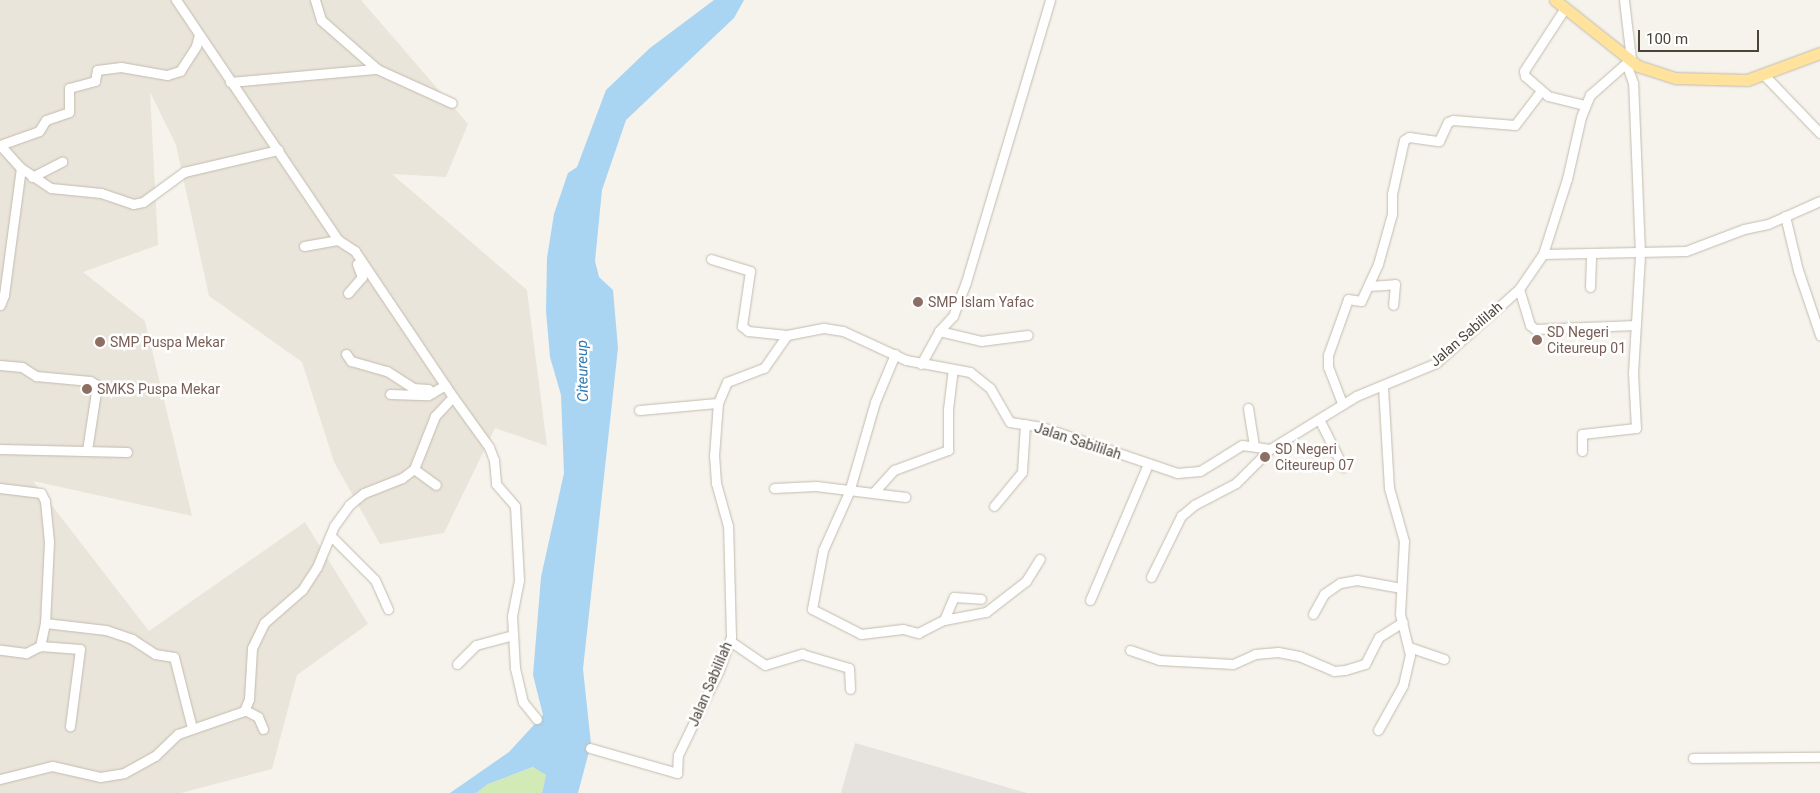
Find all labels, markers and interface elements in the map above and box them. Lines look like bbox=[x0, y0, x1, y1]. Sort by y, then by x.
scale bar bbox=[1640, 20, 1761, 52]
text: 100 m bbox=[1646, 30, 1688, 48]
place label: SMP Islam Yafac bbox=[928, 294, 1034, 310]
marker: SMP Islam Yafac bbox=[912, 296, 924, 308]
street label: Jalan Sabililah bbox=[1426, 298, 1506, 370]
place label: SD Negeri Citeureup 01 bbox=[1547, 324, 1626, 357]
place label: SMP Puspa Mekar bbox=[110, 334, 225, 350]
marker: SD Negeri Citeureup 01 bbox=[1531, 334, 1543, 346]
marker: SMP Puspa Mekar bbox=[94, 336, 106, 348]
water label: Citeureup bbox=[573, 340, 593, 402]
place label: SMKS Puspa Mekar bbox=[97, 381, 220, 397]
marker: SMKS Puspa Mekar bbox=[81, 383, 93, 395]
street label: Jalan Sabililah bbox=[1032, 419, 1124, 463]
place label: SD Negeri Citeureup 07 bbox=[1275, 441, 1354, 474]
marker: SD Negeri Citeureup 07 bbox=[1259, 451, 1271, 463]
street label: Jalan Sabililah bbox=[685, 639, 735, 729]

